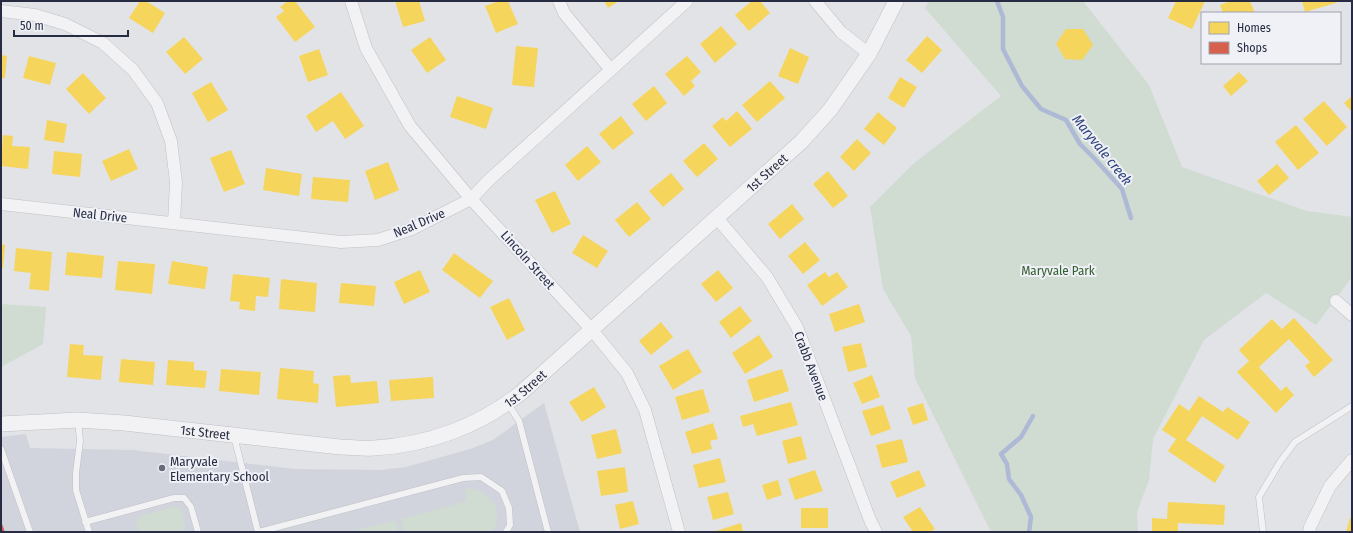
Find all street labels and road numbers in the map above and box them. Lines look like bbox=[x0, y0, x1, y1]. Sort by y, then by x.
street label: 1st Street bbox=[743, 150, 791, 195]
street label: Neal Drive bbox=[72, 205, 128, 225]
street label: Neal Drive bbox=[391, 205, 447, 241]
street label: Lincoln Street bbox=[498, 228, 559, 293]
street label: Crabb Avenue bbox=[791, 329, 831, 403]
street label: 1st Street bbox=[501, 366, 550, 410]
street label: 1st Street bbox=[180, 422, 232, 442]

